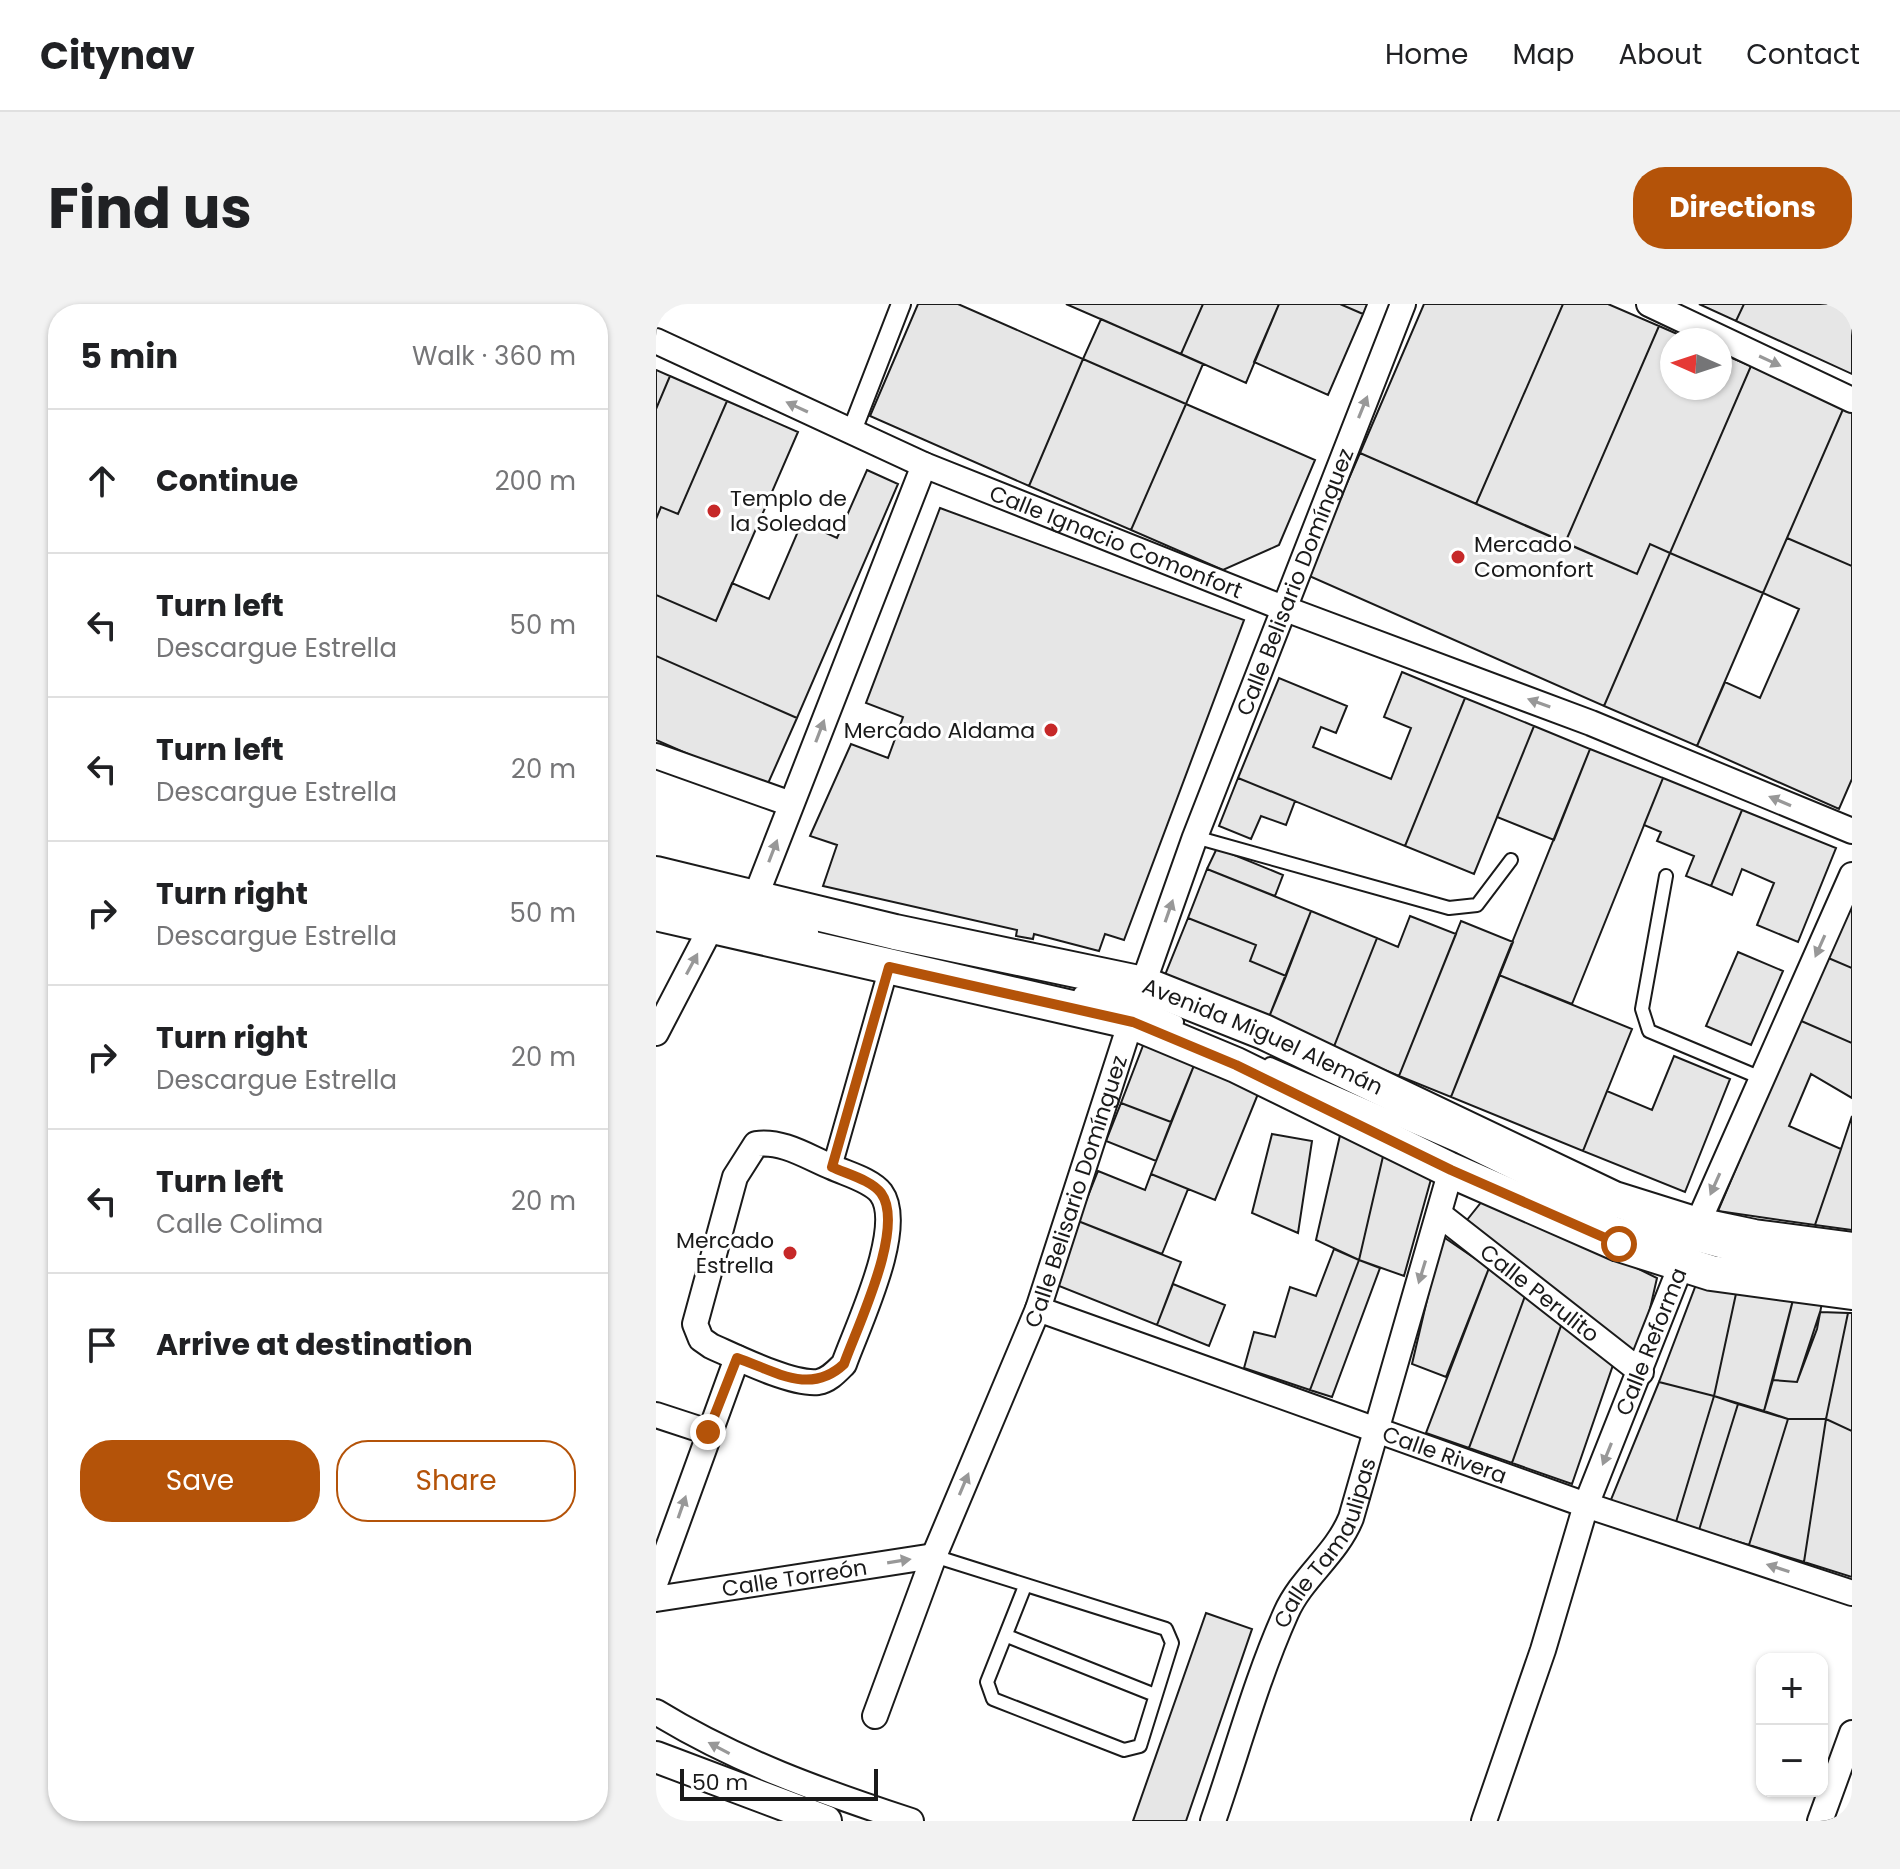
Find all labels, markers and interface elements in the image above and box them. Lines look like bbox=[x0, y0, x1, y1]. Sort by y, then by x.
text: Citynav bbox=[40, 29, 195, 82]
text: Home bbox=[1385, 35, 1468, 74]
text: Map bbox=[1512, 35, 1574, 74]
text: About bbox=[1618, 35, 1702, 74]
text: Contact bbox=[1746, 35, 1860, 74]
button: Directions bbox=[1633, 167, 1852, 249]
text: Find us bbox=[48, 169, 252, 248]
north arrow bbox=[1660, 328, 1732, 400]
text: 5 min bbox=[80, 332, 178, 380]
text: Walk · 360 m bbox=[412, 338, 576, 374]
one-way arrow bbox=[1758, 354, 1781, 368]
one-way arrow bbox=[1356, 395, 1369, 419]
one-way arrow bbox=[785, 400, 808, 414]
street label: Calle Belisario Domínguez bbox=[1228, 444, 1361, 720]
icon: ahead bbox=[80, 459, 124, 503]
text: Continue bbox=[156, 459, 298, 502]
text: 200 m bbox=[495, 463, 576, 499]
street label: Calle Ignacio Comonfort bbox=[985, 477, 1247, 606]
place label: Templo de la Soledad bbox=[730, 483, 847, 539]
marker: Templo de la Soledad bbox=[705, 502, 723, 520]
place label: Mercado Comonfort bbox=[1474, 529, 1593, 585]
marker: Mercado Comonfort bbox=[1449, 548, 1467, 566]
text: Turn left bbox=[156, 584, 284, 627]
icon: left bbox=[80, 603, 124, 647]
text: 50 m bbox=[510, 607, 576, 643]
text: Descargue Estrella bbox=[156, 630, 397, 666]
one-way arrow bbox=[1527, 696, 1551, 709]
place label: Mercado Aldama bbox=[844, 715, 1035, 746]
one-way arrow bbox=[814, 719, 827, 743]
marker: Mercado Aldama bbox=[1042, 721, 1060, 739]
text: Turn left bbox=[156, 728, 284, 771]
icon: left bbox=[80, 747, 124, 791]
text: 20 m bbox=[511, 751, 576, 787]
text: Descargue Estrella bbox=[156, 774, 397, 810]
one-way arrow bbox=[1768, 794, 1792, 807]
one-way arrow bbox=[767, 839, 780, 863]
text: Turn right bbox=[156, 872, 308, 915]
icon: right bbox=[80, 891, 124, 935]
text: 50 m bbox=[510, 895, 576, 931]
one-way arrow bbox=[1164, 899, 1176, 923]
text: Descargue Estrella bbox=[156, 918, 397, 954]
one-way arrow bbox=[1813, 935, 1827, 958]
one-way arrow bbox=[685, 953, 699, 975]
street label: Avenida Miguel Alemán bbox=[1138, 970, 1388, 1102]
text: Turn right bbox=[156, 1016, 308, 1059]
icon: right bbox=[80, 1035, 124, 1079]
text: 20 m bbox=[511, 1039, 576, 1075]
street label: Calle Belisario Domínguez bbox=[1016, 1051, 1134, 1332]
text: Descargue Estrella bbox=[156, 1062, 397, 1098]
text: Turn left bbox=[156, 1160, 284, 1203]
one-way arrow bbox=[1708, 1172, 1721, 1196]
icon: left bbox=[80, 1179, 124, 1223]
text: 20 m bbox=[511, 1183, 576, 1219]
text: Calle Colima bbox=[156, 1206, 323, 1242]
place label: Mercado Estrella bbox=[676, 1225, 774, 1281]
route start bbox=[1601, 1226, 1637, 1262]
street label: Calle Perulito bbox=[1474, 1236, 1606, 1349]
marker: Mercado Estrella bbox=[781, 1244, 799, 1262]
one-way arrow bbox=[1415, 1261, 1428, 1285]
street label: Calle Reforma bbox=[1608, 1263, 1694, 1420]
icon: arrive bbox=[80, 1323, 124, 1367]
text: Arrive at destination bbox=[156, 1323, 473, 1366]
route end bbox=[690, 1414, 726, 1450]
street label: Calle Rivera bbox=[1378, 1418, 1511, 1491]
button: Save bbox=[80, 1440, 320, 1522]
button: Share bbox=[336, 1440, 576, 1522]
one-way arrow bbox=[1600, 1442, 1613, 1466]
street label: Calle Tamaulipas bbox=[1266, 1454, 1383, 1633]
one-way arrow bbox=[958, 1472, 971, 1496]
one-way arrow bbox=[676, 1495, 688, 1519]
street label: Calle Torreón bbox=[720, 1551, 869, 1604]
one-way arrow bbox=[887, 1555, 912, 1567]
one-way arrow bbox=[1766, 1562, 1790, 1574]
map controls bbox=[1756, 1653, 1828, 1797]
button: + bbox=[1756, 1653, 1828, 1725]
button: − bbox=[1756, 1725, 1828, 1797]
one-way arrow bbox=[708, 1741, 731, 1754]
scale bar bbox=[680, 1765, 878, 1801]
text: 50 m bbox=[692, 1767, 748, 1798]

